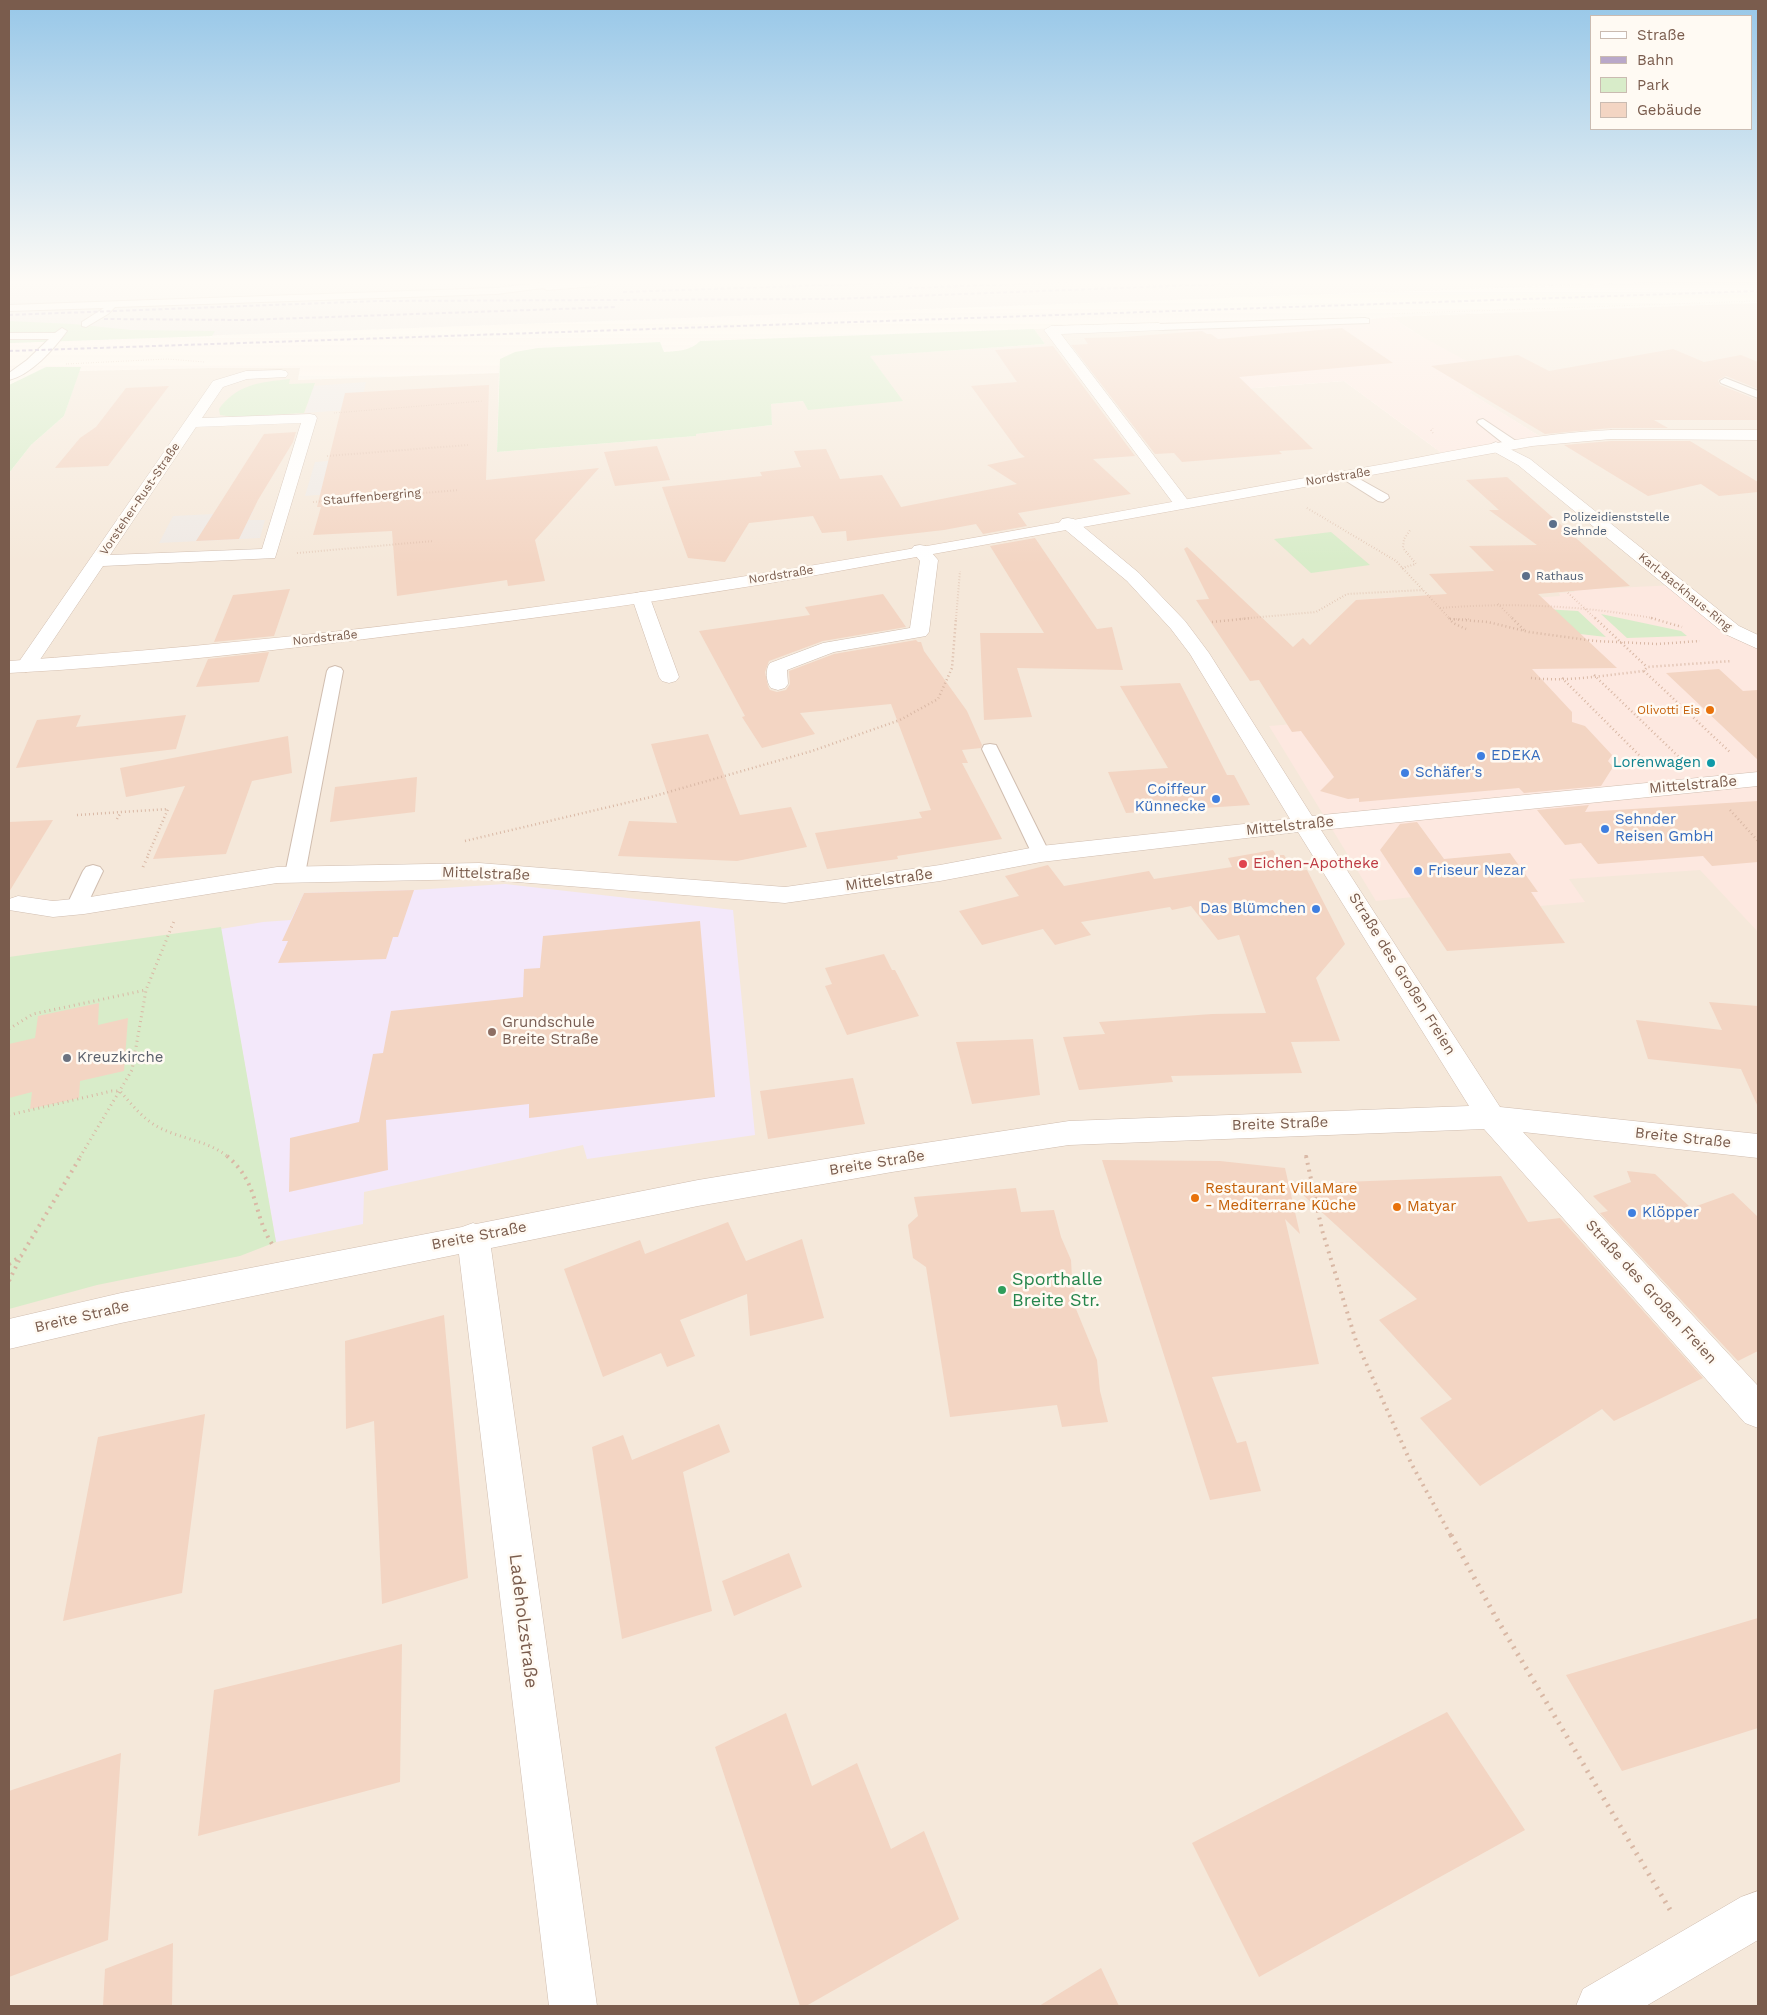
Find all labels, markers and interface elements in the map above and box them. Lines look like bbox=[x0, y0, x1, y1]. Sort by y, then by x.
legend bbox=[1590, 15, 1752, 130]
text: Straße bbox=[1637, 26, 1685, 44]
text: Bahn bbox=[1637, 51, 1674, 69]
text: Park bbox=[1637, 76, 1669, 94]
text: Gebäude bbox=[1637, 101, 1702, 119]
street label: Vorsteher-Rust-Straße bbox=[97, 440, 183, 558]
street label: Nordstraße bbox=[1305, 465, 1371, 489]
street label: Stauffenbergring bbox=[323, 486, 421, 508]
place label: Polizeidienststelle Sehnde bbox=[1563, 510, 1670, 538]
marker: Polizeidienststelle Sehnde bbox=[1547, 518, 1559, 530]
street label: Karl-Backhaus-Ring bbox=[1635, 550, 1735, 634]
street label: Nordstraße bbox=[748, 563, 814, 587]
place label: Rathaus bbox=[1536, 569, 1584, 583]
marker: Rathaus bbox=[1520, 570, 1532, 582]
street label: Nordstraße bbox=[292, 627, 358, 649]
place label: Olivotti Eis bbox=[1637, 703, 1700, 717]
marker: Olivotti Eis bbox=[1704, 704, 1716, 716]
place label: EDEKA bbox=[1491, 747, 1541, 765]
marker: EDEKA bbox=[1475, 750, 1487, 762]
place label: Lorenwagen bbox=[1613, 754, 1701, 772]
marker: Lorenwagen bbox=[1705, 757, 1717, 769]
place label: Schäfer's bbox=[1415, 764, 1482, 782]
marker: Schäfer's bbox=[1399, 767, 1411, 779]
street label: Mittelstraße bbox=[1648, 772, 1738, 798]
place label: Coiffeur Künnecke bbox=[1135, 781, 1206, 816]
marker: Coiffeur Künnecke bbox=[1210, 793, 1222, 805]
place label: Sehnder Reisen GmbH bbox=[1615, 811, 1714, 846]
street label: Mittelstraße bbox=[1245, 812, 1335, 840]
marker: Sehnder Reisen GmbH bbox=[1599, 823, 1611, 835]
place label: Eichen-Apotheke bbox=[1253, 855, 1379, 873]
marker: Eichen-Apotheke bbox=[1237, 858, 1249, 870]
place label: Friseur Nezar bbox=[1428, 862, 1526, 880]
street label: Mittelstraße bbox=[442, 863, 530, 885]
street label: Mittelstraße bbox=[844, 865, 934, 895]
marker: Friseur Nezar bbox=[1412, 865, 1424, 877]
street label: Straße des Großen Freien bbox=[1345, 890, 1459, 1058]
place label: Das Blümchen bbox=[1200, 900, 1306, 918]
marker: Das Blümchen bbox=[1310, 903, 1322, 915]
place label: Grundschule Breite Straße bbox=[502, 1014, 599, 1049]
marker: Grundschule Breite Straße bbox=[486, 1026, 498, 1038]
place label: Kreuzkirche bbox=[77, 1049, 163, 1067]
marker: Kreuzkirche bbox=[61, 1052, 73, 1064]
street label: Breite Straße bbox=[1231, 1113, 1329, 1135]
street label: Breite Straße bbox=[1634, 1124, 1732, 1152]
street label: Breite Straße bbox=[828, 1147, 926, 1179]
place label: Restaurant VillaMare - Mediterrane Küche bbox=[1205, 1180, 1357, 1215]
marker: Restaurant VillaMare - Mediterrane Küche bbox=[1189, 1192, 1201, 1204]
place label: Matyar bbox=[1407, 1198, 1456, 1216]
marker: Matyar bbox=[1391, 1201, 1403, 1213]
place label: Klöpper bbox=[1642, 1204, 1699, 1222]
marker: Klöpper bbox=[1626, 1207, 1638, 1219]
street label: Straße des Großen Freien bbox=[1582, 1216, 1720, 1368]
street label: Breite Straße bbox=[430, 1218, 528, 1254]
place label: Sporthalle Breite Str. bbox=[1012, 1269, 1103, 1312]
marker: Sporthalle Breite Str. bbox=[996, 1284, 1008, 1296]
street label: Breite Straße bbox=[33, 1297, 131, 1337]
street label: Ladeholzstraße bbox=[504, 1552, 542, 1690]

